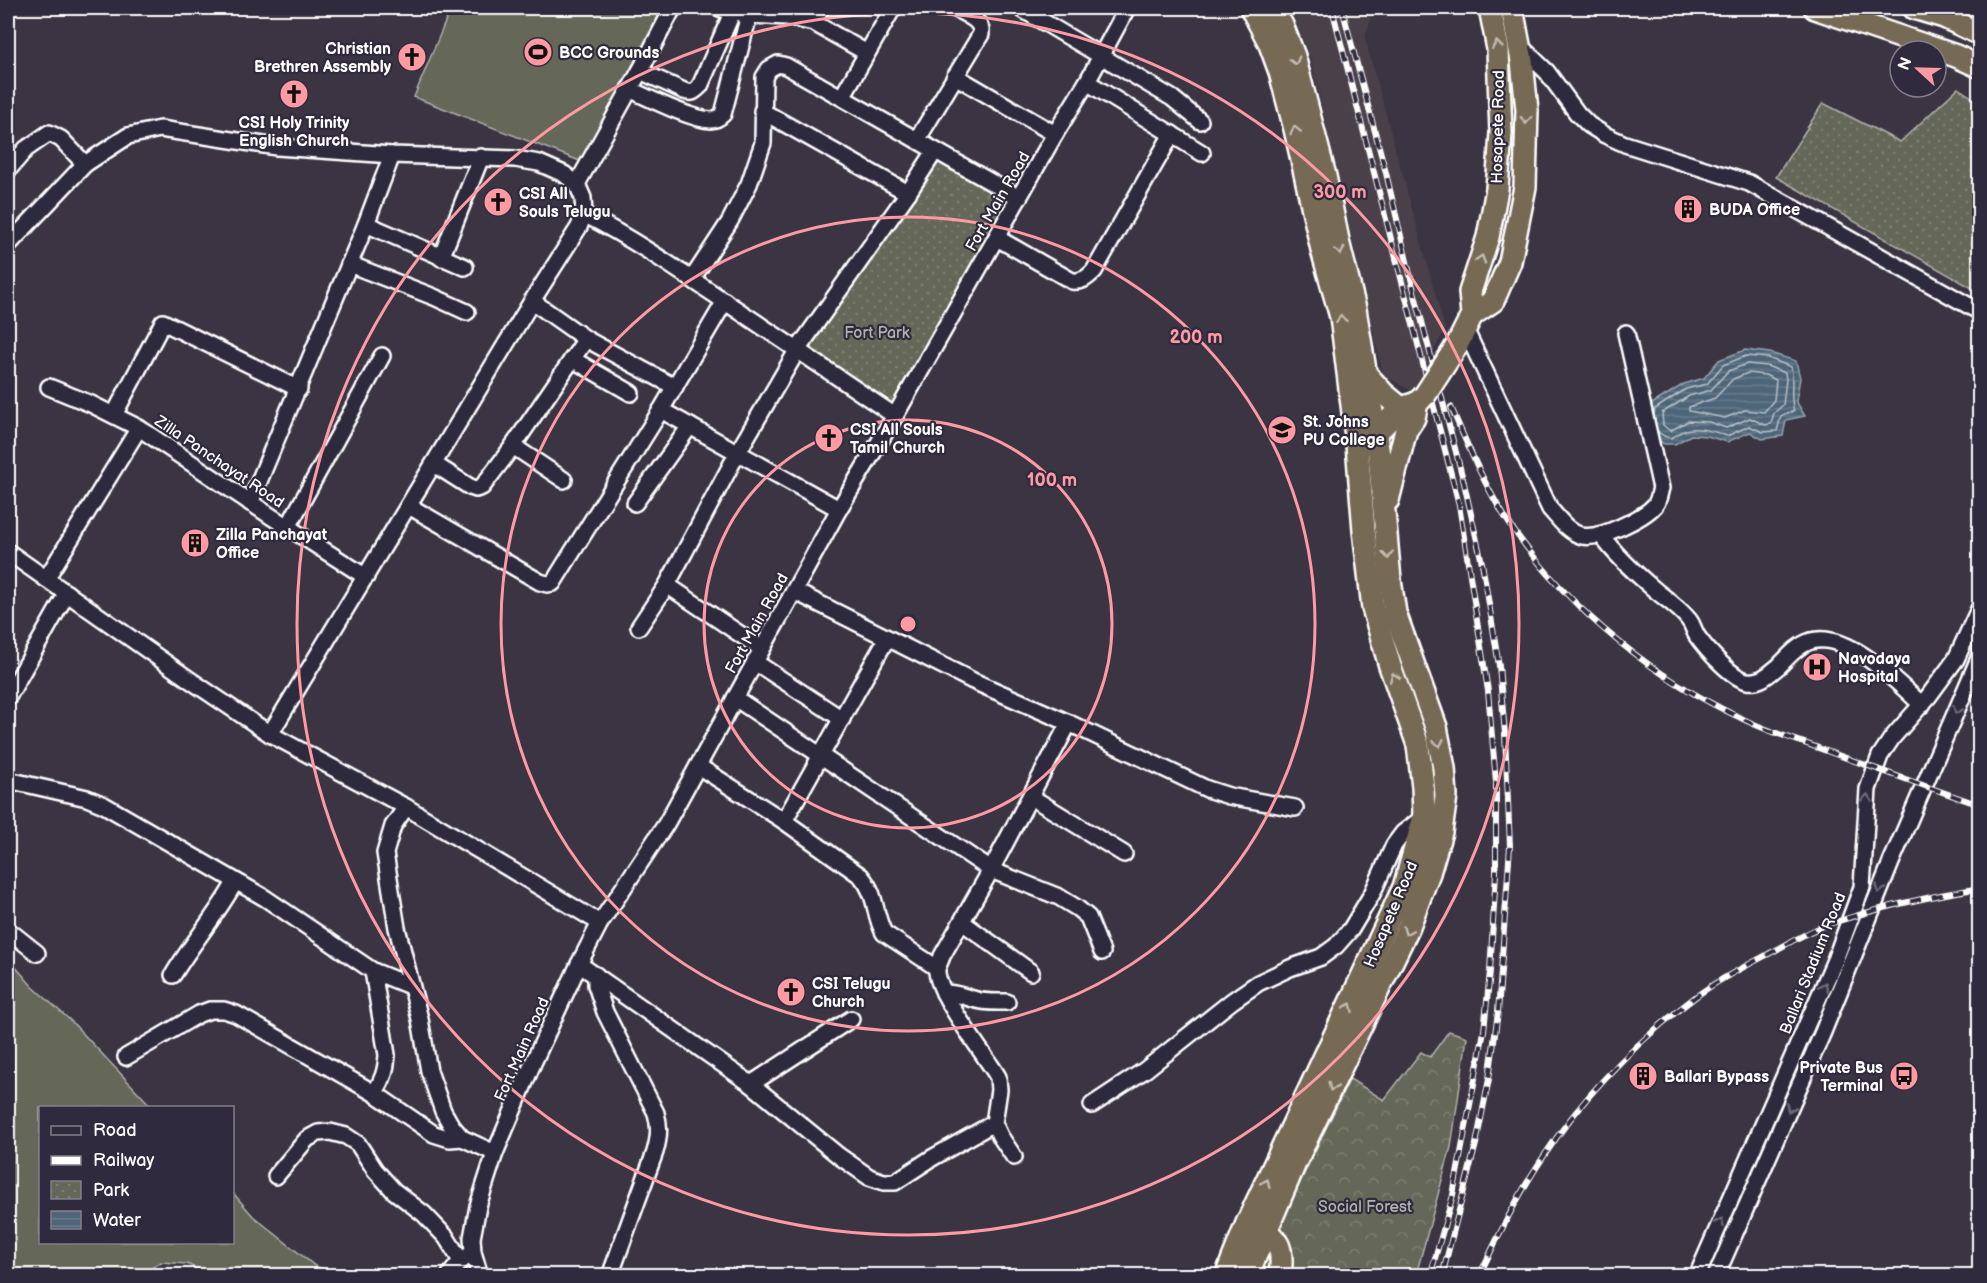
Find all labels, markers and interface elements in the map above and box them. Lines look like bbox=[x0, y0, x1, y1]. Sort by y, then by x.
sports icon: BCC Grounds bbox=[522, 36, 554, 68]
north arrow bbox=[1888, 39, 1948, 99]
place label: Christian Brethren Assembly bbox=[254, 40, 392, 77]
one-way arrow bbox=[1491, 40, 1504, 50]
church icon: Christian Brethren Assembly bbox=[396, 41, 428, 73]
place label: BCC Grounds bbox=[559, 44, 659, 63]
one-way arrow bbox=[1288, 55, 1300, 66]
text: N bbox=[1894, 55, 1917, 73]
street label: Hosapete Road bbox=[1488, 70, 1509, 184]
church icon: CSI Holy Trinity English Church bbox=[278, 78, 310, 110]
place label: CSI Holy Trinity English Church bbox=[239, 114, 350, 151]
one-way arrow bbox=[1520, 115, 1533, 124]
one-way arrow bbox=[1289, 125, 1302, 135]
street label: Fort Main Road bbox=[962, 149, 1035, 255]
text: 300 m bbox=[1313, 182, 1367, 203]
place label: CSI All Souls Telugu bbox=[519, 185, 611, 222]
church icon: CSI All Souls Telugu bbox=[482, 186, 514, 218]
building icon: BUDA Office bbox=[1672, 193, 1704, 225]
place label: BUDA Office bbox=[1709, 201, 1800, 220]
one-way arrow bbox=[1333, 246, 1346, 256]
one-way arrow bbox=[1474, 254, 1486, 265]
one-way arrow bbox=[1335, 314, 1347, 324]
park label: Fort Park bbox=[844, 324, 910, 343]
text: 200 m bbox=[1169, 327, 1223, 348]
street label: Zilla Panchayat Road bbox=[150, 411, 287, 513]
place label: St. Johns PU College bbox=[1303, 413, 1385, 450]
school or university icon: St. Johns PU College bbox=[1266, 414, 1298, 446]
place label: CSI All Souls Tamil Church bbox=[850, 421, 945, 458]
church icon: CSI All Souls Tamil Church bbox=[813, 422, 845, 454]
text: 100 m bbox=[1027, 470, 1077, 491]
place label: Zilla Panchayat Office bbox=[216, 526, 328, 563]
building icon: Zilla Panchayat Office bbox=[179, 527, 211, 559]
one-way arrow bbox=[1381, 551, 1394, 560]
street label: Fort Main Road bbox=[722, 570, 793, 677]
centre of rings bbox=[898, 614, 918, 634]
place label: Navodaya Hospital bbox=[1838, 650, 1910, 687]
hospital icon: Navodaya Hospital bbox=[1801, 651, 1833, 683]
one-way arrow bbox=[1388, 672, 1401, 683]
one-way arrow bbox=[1952, 703, 1964, 714]
one-way arrow bbox=[1432, 737, 1445, 747]
one-way arrow bbox=[1860, 794, 1873, 803]
street label: Hosapete Road bbox=[1360, 859, 1422, 971]
one-way arrow bbox=[1875, 883, 1887, 894]
street label: Ballari Stadium Road bbox=[1776, 890, 1850, 1037]
one-way arrow bbox=[1402, 924, 1414, 935]
place label: CSI Telugu Church bbox=[812, 975, 890, 1012]
church icon: CSI Telugu Church bbox=[775, 976, 807, 1008]
one-way arrow bbox=[1817, 981, 1829, 992]
street label: Fort Main Road bbox=[491, 995, 554, 1105]
one-way arrow bbox=[1341, 1002, 1353, 1013]
place label: Private Bus Terminal bbox=[1799, 1059, 1883, 1096]
building icon: Ballari Bypass bbox=[1627, 1060, 1659, 1092]
bus stop icon: Private Bus Terminal bbox=[1888, 1060, 1920, 1092]
place label: Ballari Bypass bbox=[1664, 1068, 1769, 1087]
one-way arrow bbox=[1327, 1081, 1339, 1092]
one-way arrow bbox=[1785, 1102, 1797, 1113]
legend bbox=[39, 1106, 234, 1244]
text: Road bbox=[93, 1120, 137, 1141]
text: Railway bbox=[93, 1150, 155, 1171]
one-way arrow bbox=[1258, 1179, 1270, 1190]
text: Park bbox=[93, 1180, 129, 1201]
park label: Social Forest bbox=[1318, 1198, 1412, 1217]
text: Water bbox=[93, 1210, 141, 1231]
one-way arrow bbox=[1713, 1217, 1725, 1228]

